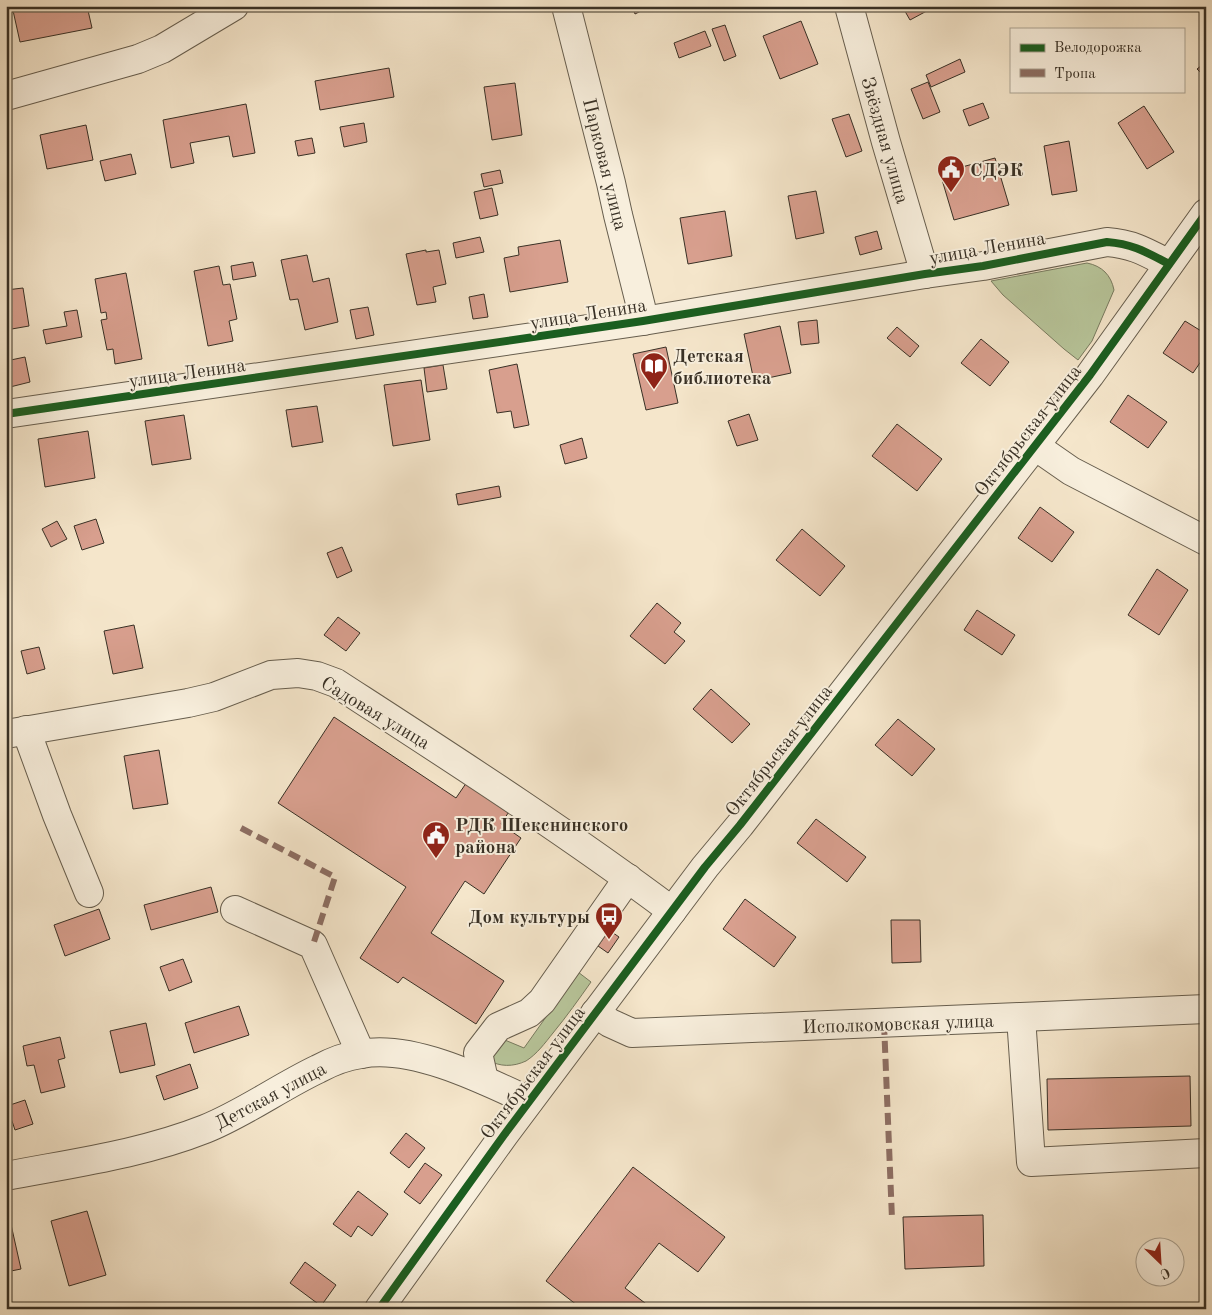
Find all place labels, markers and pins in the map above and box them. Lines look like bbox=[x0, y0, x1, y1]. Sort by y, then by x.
public building icon: СДЭК bbox=[936, 154, 966, 193]
place label: СДЭК bbox=[970, 162, 1023, 181]
place label: Детская библиотека bbox=[673, 348, 772, 389]
library icon: Детская библиотека bbox=[639, 351, 669, 390]
place label: РДК Шекснинского района bbox=[455, 817, 628, 858]
public building icon: РДК Шекснинского района bbox=[421, 820, 451, 859]
bus stop icon: Дом культуры bbox=[594, 901, 624, 940]
place label: Дом культуры bbox=[468, 909, 590, 928]

